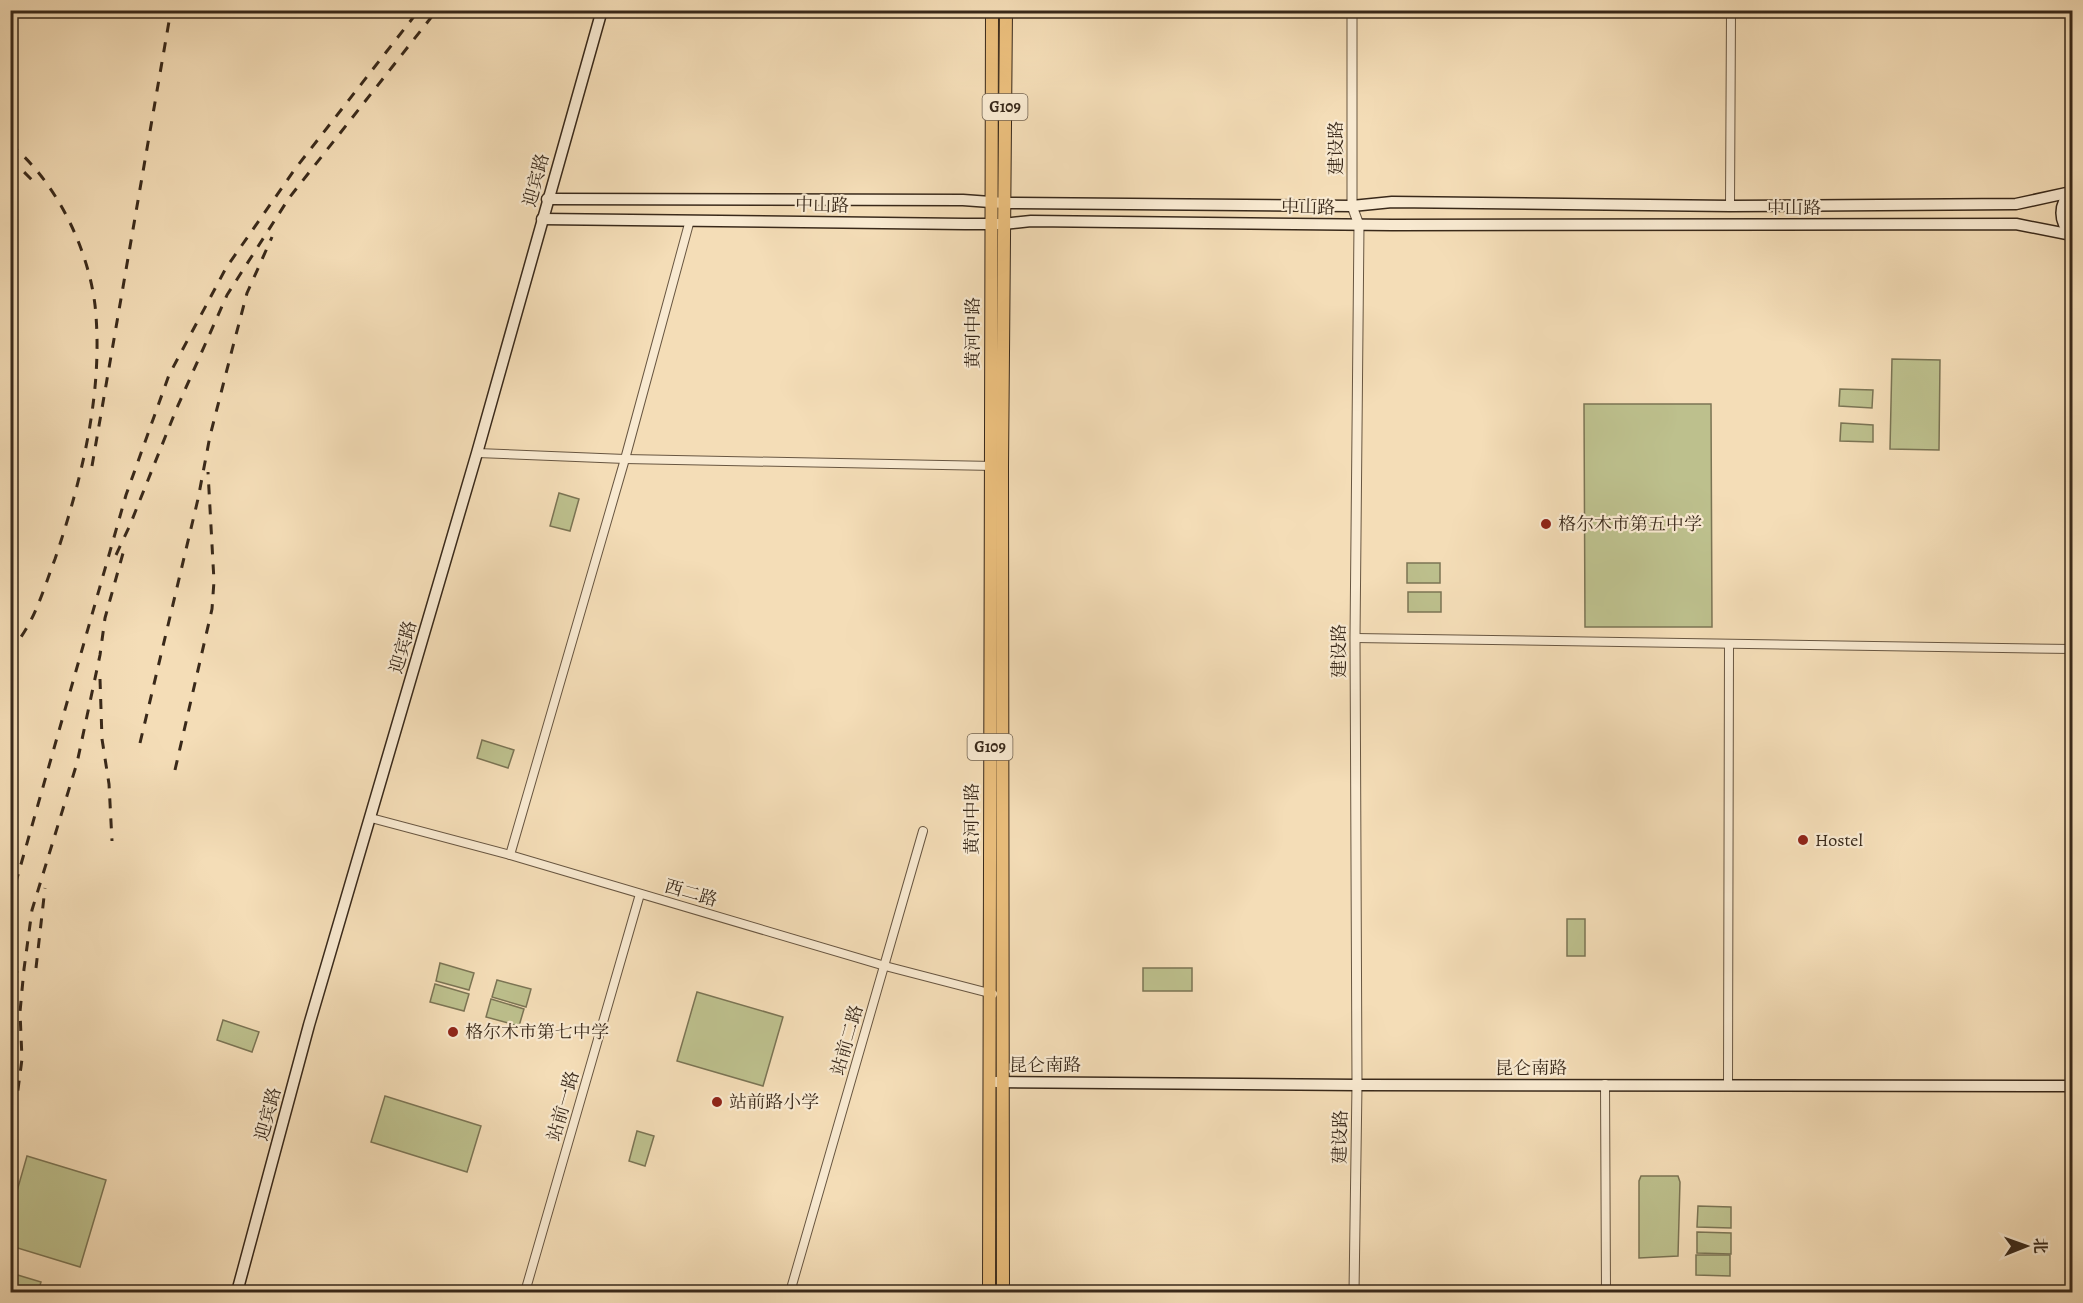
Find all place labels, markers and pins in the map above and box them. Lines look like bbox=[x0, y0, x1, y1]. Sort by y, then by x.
place label: 格尔木市第五中学 bbox=[1558, 512, 1702, 536]
marker: 格尔木市第五中学 bbox=[1539, 517, 1553, 531]
place label: Hostel bbox=[1815, 828, 1863, 852]
marker: Hostel bbox=[1796, 833, 1810, 847]
place label: 格尔木市第七中学 bbox=[465, 1020, 609, 1044]
marker: 格尔木市第七中学 bbox=[446, 1025, 460, 1039]
place label: 站前路小学 bbox=[729, 1090, 819, 1114]
marker: 站前路小学 bbox=[710, 1095, 724, 1109]

